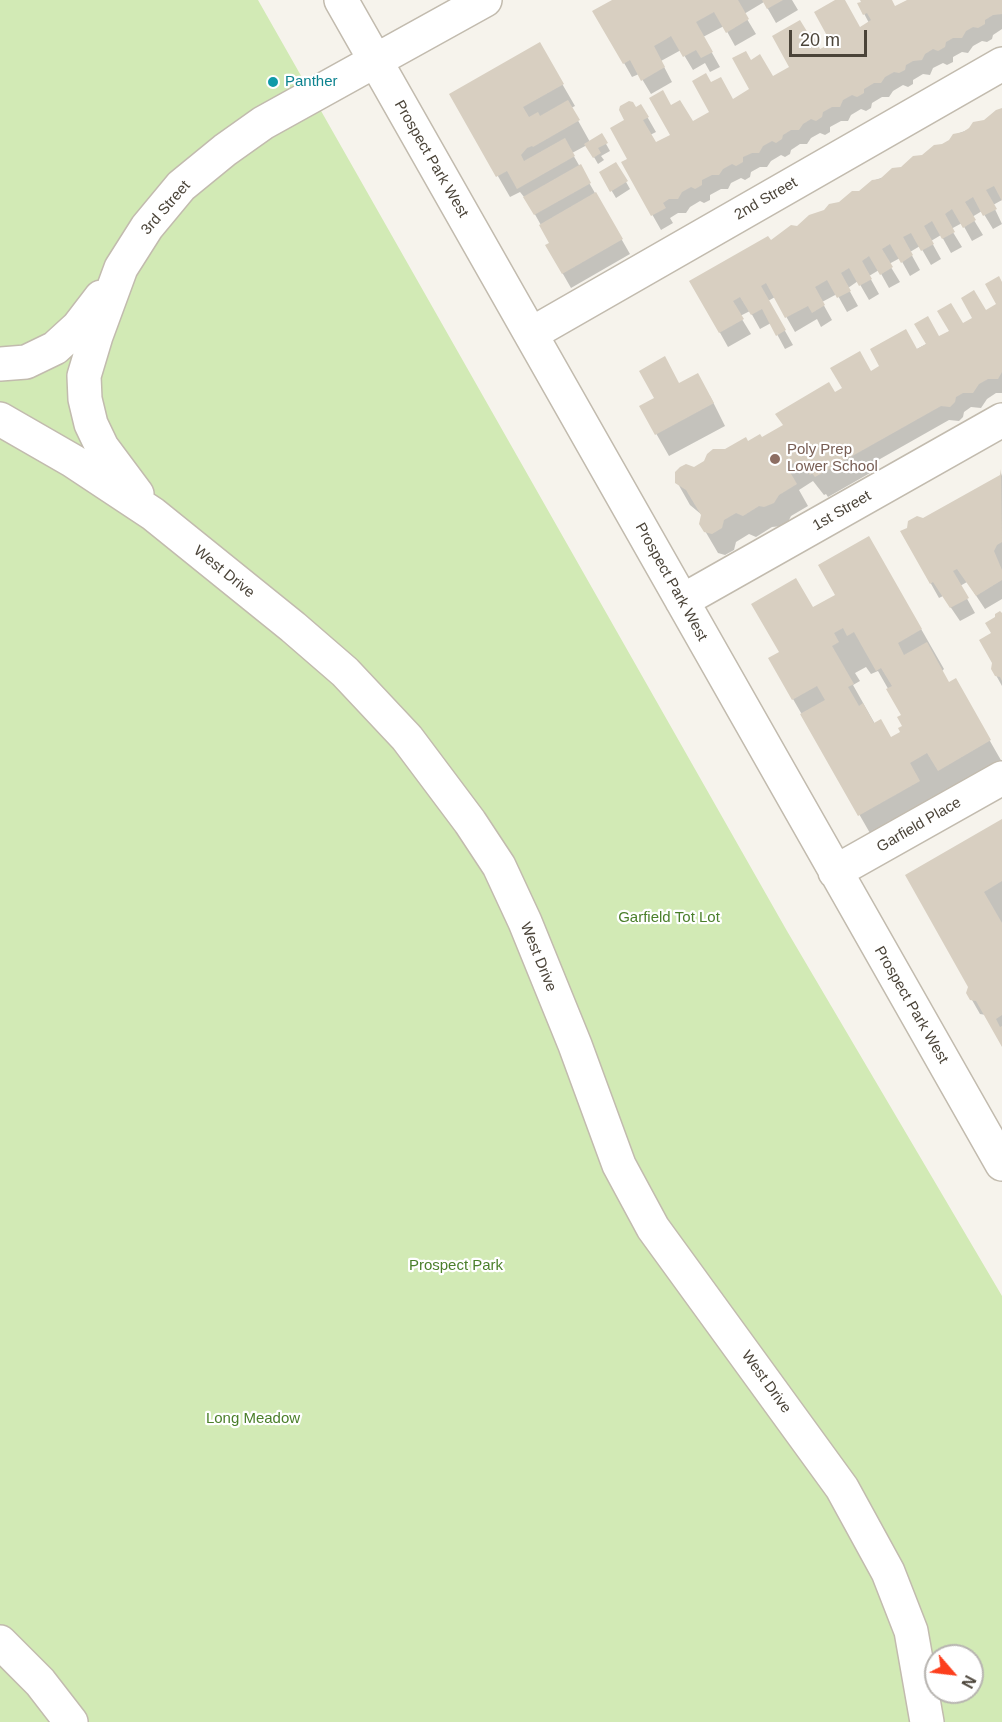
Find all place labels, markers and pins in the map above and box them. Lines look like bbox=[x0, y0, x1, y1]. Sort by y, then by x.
place label: Panther bbox=[285, 73, 338, 91]
marker: Panther bbox=[266, 75, 280, 89]
place label: Poly Prep Lower School bbox=[787, 441, 878, 476]
marker: Poly Prep Lower School bbox=[768, 452, 782, 466]

